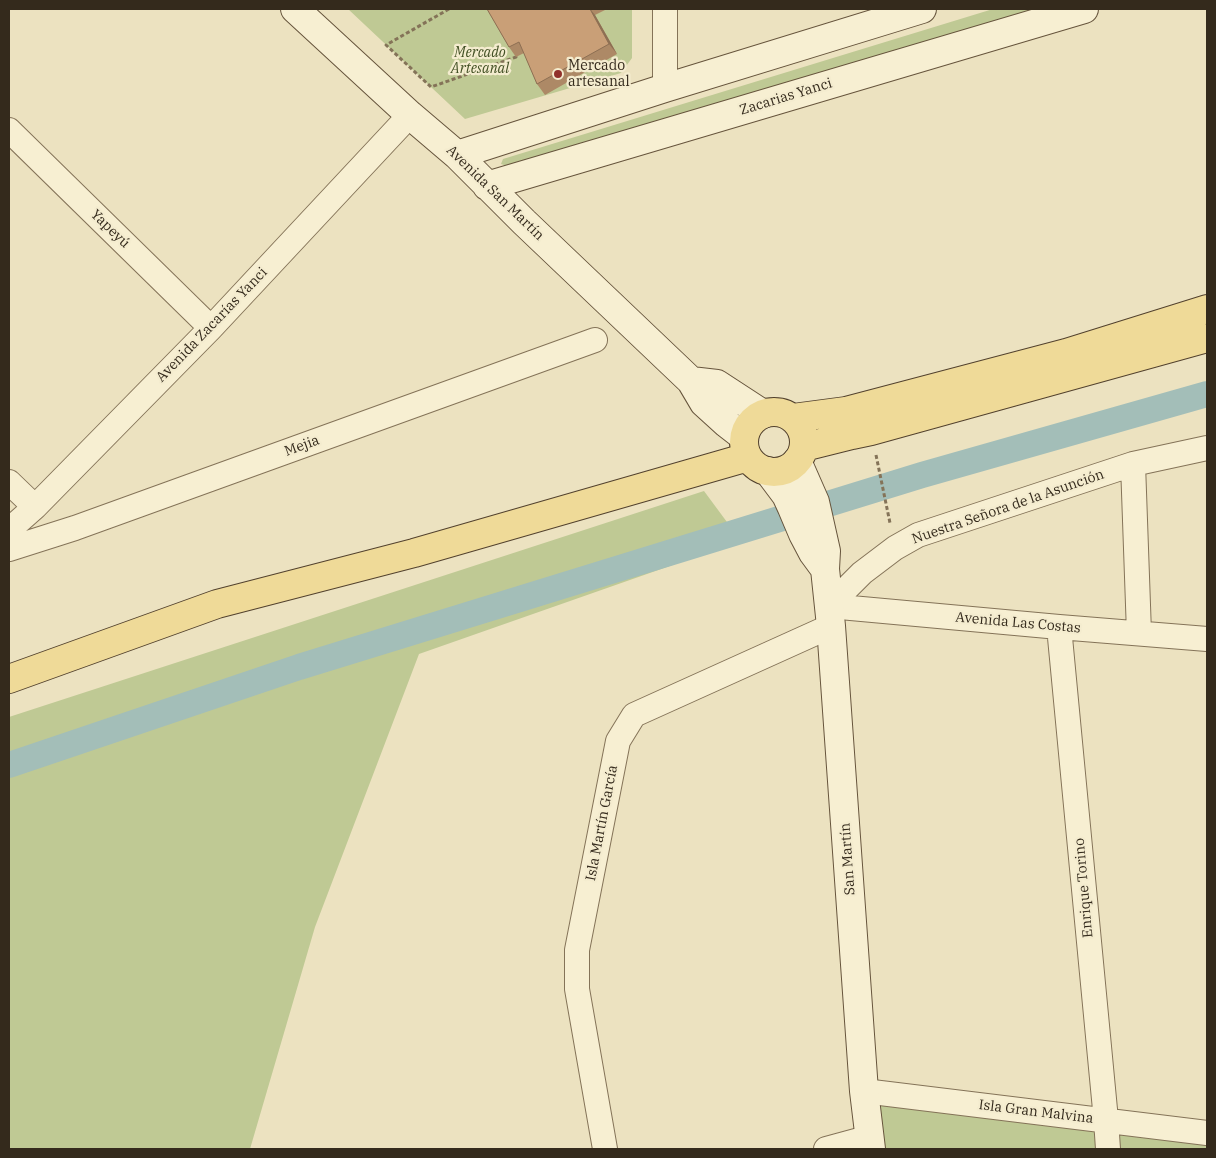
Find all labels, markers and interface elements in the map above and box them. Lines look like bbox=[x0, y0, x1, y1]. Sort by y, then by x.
park label: Mercado Artesanal bbox=[451, 45, 509, 78]
place label: Mercado artesanal bbox=[568, 58, 630, 90]
marker: Mercado artesanal bbox=[552, 68, 564, 80]
street label: Zacarias Yanci bbox=[738, 75, 834, 119]
street label: Avenida San Martín bbox=[443, 142, 547, 244]
street label: Yapeyú bbox=[87, 206, 133, 252]
street label: Avenida Zacarías Yanci bbox=[153, 264, 271, 386]
street label: Mejia bbox=[282, 432, 322, 460]
street label: Nuestra Señora de la Asunción bbox=[910, 466, 1106, 548]
street label: Avenida Las Costas bbox=[955, 609, 1081, 637]
street label: Isla Martín García bbox=[583, 764, 621, 882]
street label: San Martín bbox=[837, 822, 859, 896]
street label: Enrique Torino bbox=[1071, 837, 1097, 939]
street label: Isla Gran Malvina bbox=[978, 1097, 1094, 1127]

